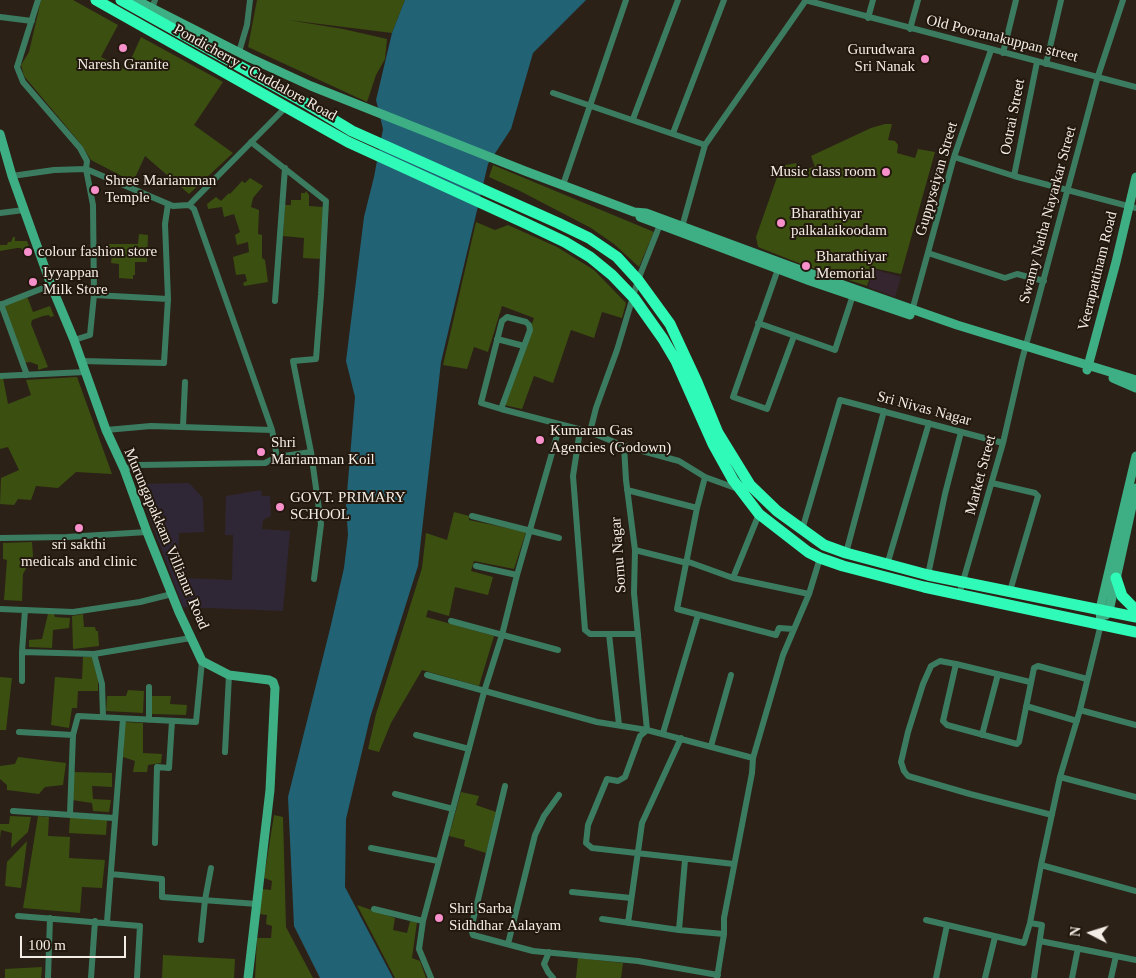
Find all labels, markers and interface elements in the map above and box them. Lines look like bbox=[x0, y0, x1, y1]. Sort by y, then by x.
street label: Old Pooranakuppan street bbox=[910, 8, 1094, 70]
street label: Pondicherry - Cuddalore Road bbox=[158, 14, 352, 132]
place label: Gurudwara Sri Nanak bbox=[836, 41, 915, 76]
marker: Naresh Granite bbox=[117, 42, 129, 54]
marker: Gurudwara Sri Nanak bbox=[919, 53, 931, 65]
place label: Naresh Granite bbox=[70, 56, 176, 74]
street label: Ootrai Street bbox=[996, 71, 1030, 163]
street label: Guppyseiyan Street bbox=[910, 111, 964, 247]
street label: Swamy Natha Nayarkar Street bbox=[1012, 111, 1084, 319]
place label: Music class room bbox=[755, 163, 876, 181]
marker: Music class room bbox=[880, 166, 892, 178]
place label: Shree Mariamman Temple bbox=[105, 172, 235, 207]
marker: Shree Mariamman Temple bbox=[89, 184, 101, 196]
street label: Veerapattinam Road bbox=[1072, 199, 1124, 343]
place label: Bharathiyar palkalaikoodam bbox=[791, 205, 903, 240]
marker: Bharathiyar palkalaikoodam bbox=[775, 217, 787, 229]
place label: colour fashion store bbox=[38, 243, 179, 261]
marker: colour fashion store bbox=[22, 246, 34, 258]
place label: Bharathiyar Memorial bbox=[816, 248, 899, 283]
marker: Bharathiyar Memorial bbox=[800, 260, 812, 272]
place label: Iyyappan Milk Store bbox=[43, 264, 113, 299]
marker: Iyyappan Milk Store bbox=[27, 276, 39, 288]
street label: Sri Nivas Nagar bbox=[869, 386, 979, 432]
place label: Kumaran Gas Agencies (Godown) bbox=[550, 422, 686, 457]
street label: Market Street bbox=[960, 426, 1002, 524]
street label: Murungapakkam Villianur Road bbox=[114, 433, 218, 645]
place label: Shri Mariamman Koil bbox=[271, 434, 387, 469]
marker: Kumaran Gas Agencies (Godown) bbox=[534, 434, 546, 446]
marker: Shri Mariamman Koil bbox=[255, 446, 267, 458]
place label: GOVT. PRIMARY SCHOOL bbox=[290, 489, 402, 524]
marker: GOVT. PRIMARY SCHOOL bbox=[274, 501, 286, 513]
street label: Sornu Nagar bbox=[607, 510, 631, 600]
marker: sri sakthi medicals and clinic bbox=[73, 522, 85, 534]
place label: sri sakthi medicals and clinic bbox=[13, 536, 145, 571]
place label: Shri Sarba Sidhdhar Aalayam bbox=[449, 900, 577, 935]
north arrow bbox=[1066, 908, 1116, 958]
marker: Shri Sarba Sidhdhar Aalayam bbox=[433, 912, 445, 924]
scale bar bbox=[22, 926, 129, 958]
text: N bbox=[1068, 926, 1083, 937]
text: 100 m bbox=[28, 937, 66, 953]

